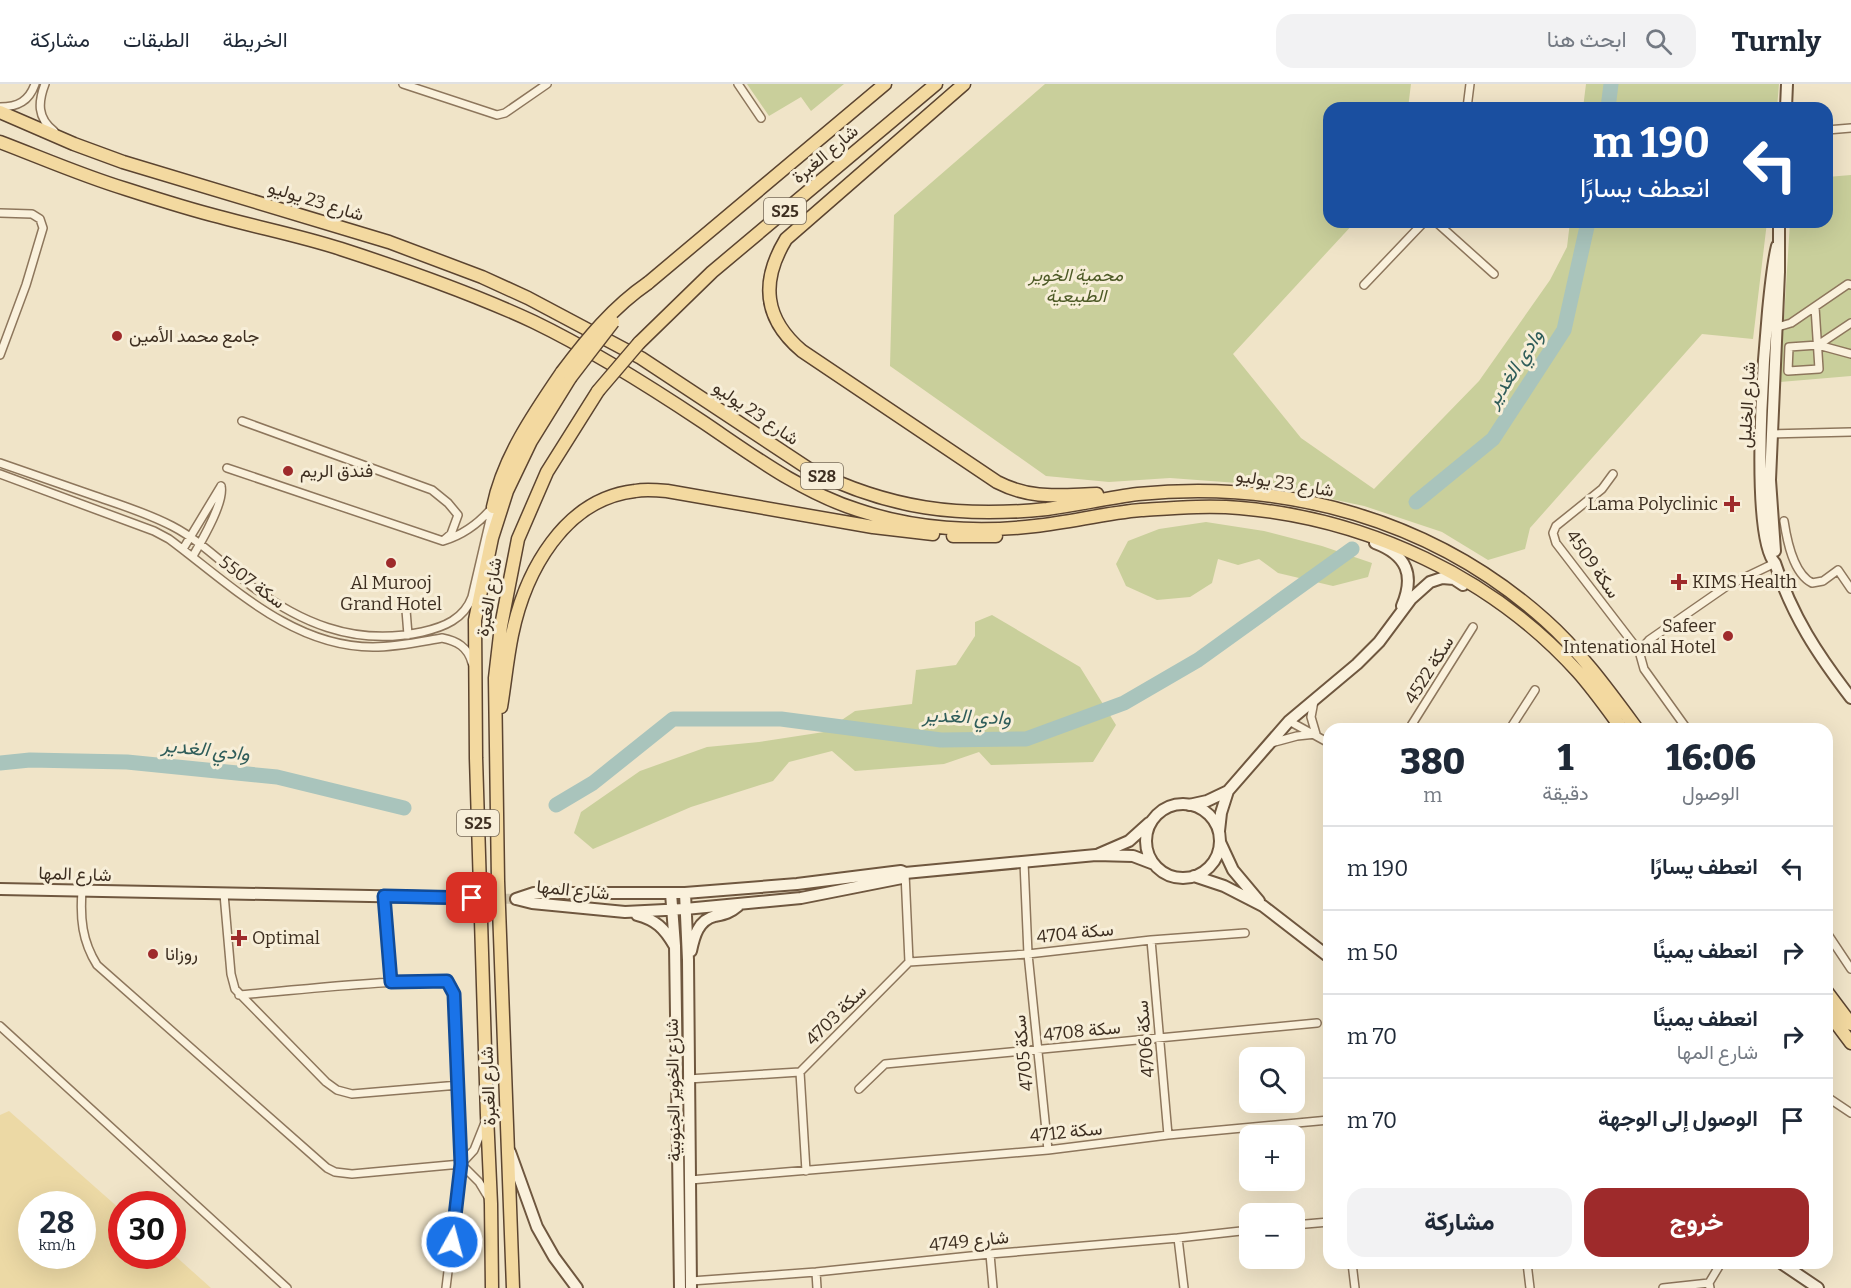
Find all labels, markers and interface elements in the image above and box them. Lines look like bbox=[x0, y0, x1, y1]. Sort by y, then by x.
search box bbox=[1276, 14, 1696, 68]
icon: search bbox=[1642, 25, 1675, 58]
text: Turnly bbox=[1732, 25, 1821, 58]
text: ابحث هنا bbox=[1547, 26, 1627, 53]
text: مشاركة bbox=[30, 27, 90, 53]
text: الطبقات bbox=[123, 27, 190, 53]
text: الخريطة bbox=[223, 27, 288, 53]
text: 190 m bbox=[1593, 118, 1710, 168]
street label: شارع الغبرة bbox=[787, 120, 863, 189]
icon: left bbox=[1731, 126, 1809, 204]
text: انعطف يسارًا bbox=[1580, 172, 1710, 204]
street label: شارع 23 يوليو bbox=[265, 176, 366, 227]
road number: S25 bbox=[764, 198, 806, 224]
park label: محمية الخوير الطبيعية bbox=[1028, 264, 1124, 307]
water label: وادي الغدير bbox=[1479, 324, 1551, 415]
place label: جامع محمد الأمين bbox=[129, 325, 259, 348]
marker: جامع محمد الأمين bbox=[110, 329, 124, 343]
street label: شارع الخليل bbox=[1734, 361, 1761, 449]
street label: شارع 23 يوليو bbox=[708, 376, 803, 451]
place label: فندق الريم bbox=[300, 460, 373, 483]
road number: S28 bbox=[801, 463, 843, 489]
marker: فندق الريم bbox=[281, 464, 295, 478]
street label: شارع 23 يوليو bbox=[1234, 464, 1335, 503]
place label: Lama Polyclinic bbox=[1588, 493, 1718, 515]
marker: Lama Polyclinic bbox=[1723, 495, 1741, 513]
street label: سكة 4509 bbox=[1561, 526, 1625, 602]
street label: سكة 5507 bbox=[215, 551, 289, 613]
marker: Al Murooj Grand Hotel bbox=[384, 556, 398, 570]
street label: شارع الغبرة bbox=[471, 556, 508, 638]
place label: KIMS Health bbox=[1692, 571, 1797, 593]
place label: Al Murooj Grand Hotel bbox=[340, 572, 442, 615]
marker: KIMS Health bbox=[1670, 573, 1688, 591]
place label: Safeer Intenational Hotel bbox=[1563, 615, 1716, 658]
marker: Safeer Intenational Hotel bbox=[1721, 629, 1735, 643]
street label: سكة 4522 bbox=[1400, 632, 1458, 708]
water label: وادي الغدير bbox=[920, 702, 1012, 734]
water label: وادي الغدير bbox=[158, 732, 251, 770]
text: 1 bbox=[1558, 736, 1574, 780]
text: 16:06 bbox=[1666, 736, 1756, 780]
text: 380 bbox=[1400, 740, 1465, 784]
text: دقيقة bbox=[1542, 781, 1589, 805]
text: الوصول bbox=[1682, 781, 1740, 805]
text: m bbox=[1423, 783, 1442, 807]
road number: S25 bbox=[457, 810, 499, 836]
icon: left bbox=[1776, 852, 1809, 885]
text: انعطف يسارًا bbox=[1650, 853, 1758, 880]
text: 190 m bbox=[1347, 855, 1408, 882]
street label: شارع المها bbox=[38, 862, 112, 887]
pin bbox=[446, 872, 497, 923]
street label: شارع المها bbox=[535, 875, 611, 906]
icon: arrive bbox=[455, 881, 488, 914]
street label: سكة 4704 bbox=[1035, 918, 1115, 948]
place label: Optimal bbox=[252, 927, 320, 949]
marker: Optimal bbox=[230, 929, 248, 947]
icon: right bbox=[1776, 936, 1809, 969]
text: انعطف يمينًا bbox=[1653, 937, 1758, 964]
text: 50 m bbox=[1347, 939, 1398, 966]
place label: روزانا bbox=[165, 943, 198, 965]
marker: روزانا bbox=[146, 947, 160, 961]
street label: 4703 سكة bbox=[801, 980, 871, 1050]
street label: 4706 سكة bbox=[1131, 999, 1159, 1079]
text: انعطف يمينًا bbox=[1653, 1005, 1758, 1032]
street label: 4705 سكة bbox=[1008, 1014, 1038, 1092]
street label: سكة 4708 bbox=[1042, 1016, 1122, 1046]
street label: شارع الخوير الجنوبية bbox=[661, 1018, 686, 1162]
icon: right bbox=[1776, 1020, 1809, 1053]
text: 70 m bbox=[1347, 1023, 1397, 1050]
text: شارع المها bbox=[1677, 1040, 1758, 1064]
street label: شارع الغبرة bbox=[476, 1046, 501, 1126]
map controls bbox=[1239, 1047, 1305, 1269]
button: search bbox=[1239, 1047, 1305, 1113]
icon: arrive bbox=[1776, 1104, 1809, 1137]
text: الوصول إلى الوجهة bbox=[1598, 1105, 1758, 1132]
text: 70 m bbox=[1347, 1107, 1397, 1134]
street label: سكة 4712 bbox=[1029, 1117, 1103, 1147]
button: + bbox=[1239, 1125, 1305, 1191]
button: مشاركة bbox=[1347, 1188, 1572, 1257]
button: خروج bbox=[1584, 1188, 1809, 1257]
speed limit sign: 30 bbox=[108, 1191, 186, 1269]
button: − bbox=[1239, 1203, 1305, 1269]
text: 28 bbox=[40, 1205, 74, 1241]
position arrow bbox=[420, 1210, 484, 1274]
street label: 4749 شارع bbox=[928, 1226, 1010, 1257]
text: km/h bbox=[38, 1236, 76, 1254]

